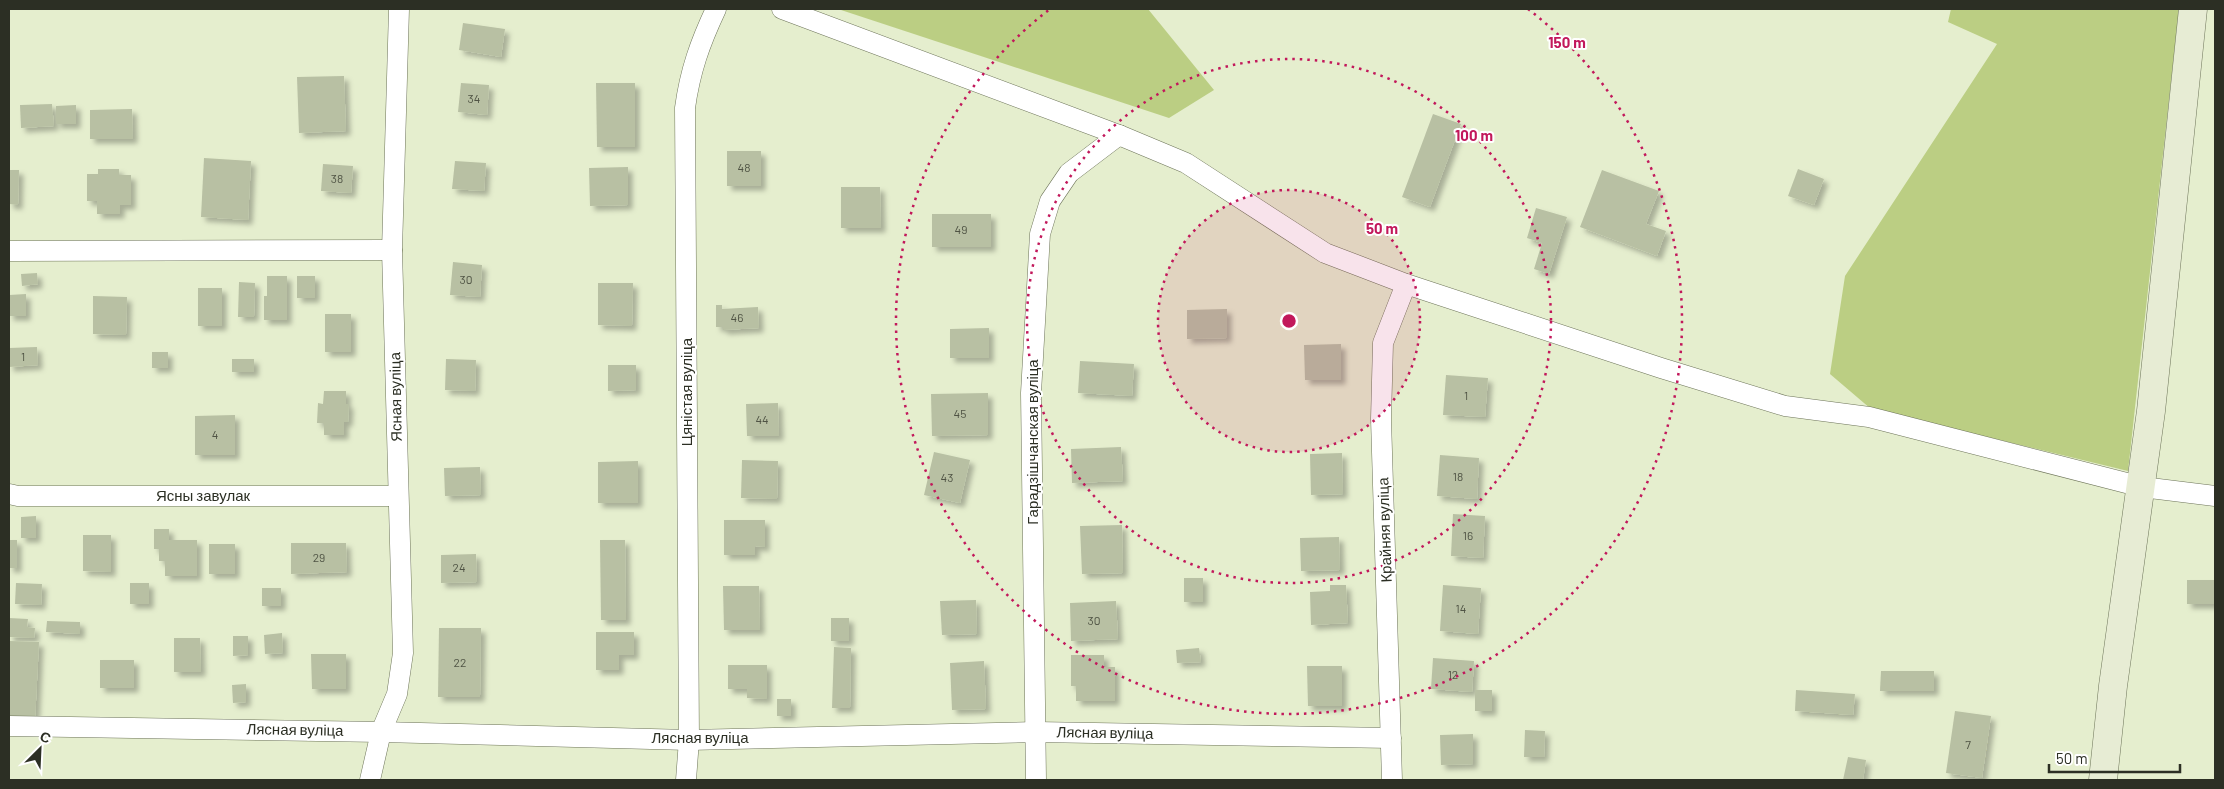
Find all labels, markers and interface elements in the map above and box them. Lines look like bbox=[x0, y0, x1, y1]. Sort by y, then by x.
text: 150 m bbox=[1548, 33, 1586, 51]
house number: 34 bbox=[468, 91, 480, 105]
text: 100 m bbox=[1455, 126, 1493, 144]
house number: 48 bbox=[738, 160, 750, 174]
house number: 38 bbox=[331, 171, 343, 185]
text: 50 m bbox=[1366, 219, 1398, 237]
house number: 49 bbox=[955, 222, 967, 236]
house number: 30 bbox=[460, 272, 472, 286]
house number: 46 bbox=[731, 310, 743, 324]
centre of rings bbox=[1280, 312, 1298, 330]
street label: Цяністая вуліца bbox=[677, 337, 695, 446]
house number: 1 bbox=[21, 349, 25, 363]
street label: Ясная вуліца bbox=[385, 351, 405, 442]
street label: Гарадзішчанская вуліца bbox=[1023, 359, 1041, 525]
house number: 1 bbox=[1464, 388, 1468, 402]
house number: 45 bbox=[954, 406, 966, 420]
house number: 44 bbox=[755, 412, 769, 426]
house number: 4 bbox=[212, 427, 218, 441]
house number: 18 bbox=[1453, 469, 1463, 483]
house number: 43 bbox=[941, 470, 953, 484]
street label: Крайняя вуліца bbox=[1373, 477, 1395, 583]
street label: Ясны завулак bbox=[156, 486, 250, 504]
house number: 16 bbox=[1463, 528, 1473, 542]
house number: 29 bbox=[313, 550, 325, 564]
house number: 24 bbox=[452, 560, 466, 574]
house number: 14 bbox=[1456, 601, 1466, 615]
house number: 30 bbox=[1088, 613, 1100, 627]
house number: 22 bbox=[454, 655, 466, 669]
house number: 12 bbox=[1448, 667, 1458, 681]
street label: Лясная вуліца bbox=[246, 719, 344, 739]
street label: Лясная вуліца bbox=[1056, 722, 1154, 742]
north arrow bbox=[15, 724, 65, 774]
text: С bbox=[37, 727, 54, 746]
street label: Лясная вуліца bbox=[651, 728, 749, 746]
house number: 7 bbox=[1965, 737, 1971, 751]
scale bar bbox=[2049, 742, 2180, 774]
text: 50 m bbox=[2056, 749, 2088, 767]

